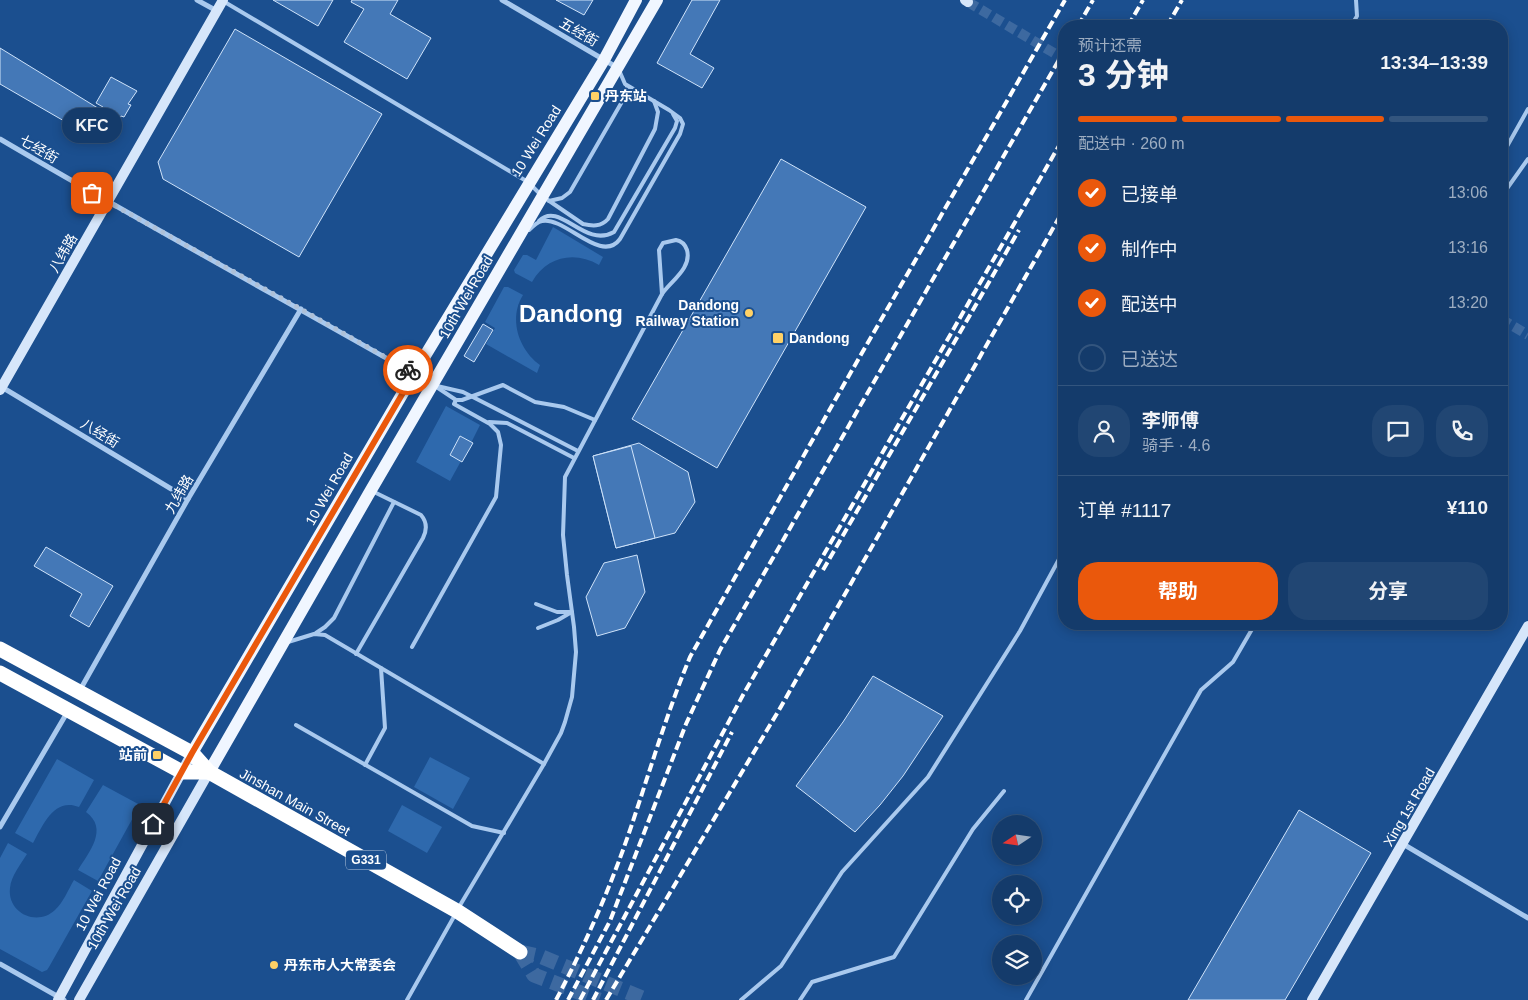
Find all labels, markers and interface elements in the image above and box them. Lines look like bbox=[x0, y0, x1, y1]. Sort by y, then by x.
street label: 五经街 bbox=[557, 15, 601, 49]
text: 预计还需 bbox=[1078, 37, 1142, 54]
text: 13:34–13:39 bbox=[1380, 52, 1488, 73]
text: 3 分钟 bbox=[1078, 57, 1169, 93]
place label: 丹东站 bbox=[605, 88, 647, 104]
marker: 丹东站 bbox=[589, 90, 601, 102]
street label: 10 Wei Road bbox=[508, 103, 564, 179]
callout: KFC bbox=[62, 108, 122, 143]
text: KFC bbox=[76, 117, 108, 134]
street label: 七经街 bbox=[17, 132, 61, 166]
text: 配送中 · 260 m bbox=[1078, 135, 1185, 152]
pin bbox=[71, 172, 113, 214]
icon: bag bbox=[78, 179, 106, 207]
icon: check bbox=[1078, 179, 1106, 207]
text: 已接单 bbox=[1121, 184, 1178, 205]
text: 13:06 bbox=[1448, 184, 1488, 201]
street label: 八纬路 bbox=[46, 231, 80, 275]
icon: check bbox=[1078, 234, 1106, 262]
text: 制作中 bbox=[1121, 239, 1178, 260]
text: 13:16 bbox=[1448, 239, 1488, 256]
street label: 10th Wei Road bbox=[436, 253, 496, 341]
icon: check bbox=[1078, 289, 1106, 317]
text: 配送中 bbox=[1121, 294, 1178, 315]
text: 13:20 bbox=[1448, 294, 1488, 311]
place label: Dandong Railway Station bbox=[636, 297, 739, 329]
district label: Dandong bbox=[519, 300, 623, 327]
marker: Dandong Railway Station bbox=[743, 307, 755, 319]
place label: Dandong bbox=[789, 330, 850, 346]
marker: Dandong bbox=[771, 331, 785, 345]
courier bbox=[383, 345, 433, 395]
text: 已送达 bbox=[1121, 349, 1178, 370]
icon: bike bbox=[394, 356, 422, 384]
button: person bbox=[1078, 405, 1130, 457]
button: chat bbox=[1372, 405, 1424, 457]
button: phone bbox=[1436, 405, 1488, 457]
text: 李师傅 bbox=[1142, 410, 1199, 431]
street label: 八经街 bbox=[78, 415, 122, 451]
text: 骑手 · 4.6 bbox=[1142, 437, 1210, 454]
street label: 10 Wei Road bbox=[302, 450, 356, 528]
street label: 九纬路 bbox=[162, 472, 196, 516]
text: ¥110 bbox=[1447, 497, 1488, 518]
text: 订单 #1117 bbox=[1078, 500, 1171, 521]
button: 帮助 bbox=[1078, 562, 1278, 620]
button: 分享 bbox=[1288, 562, 1488, 620]
place label: 站前 bbox=[119, 747, 147, 763]
marker: 站前 bbox=[151, 749, 163, 761]
street label: Jinshan Main Street bbox=[237, 765, 353, 839]
street label: Xing 1st Road bbox=[1380, 765, 1438, 849]
pin bbox=[132, 803, 174, 845]
icon: home bbox=[139, 810, 167, 838]
north arrow bbox=[992, 815, 1042, 865]
map controls bbox=[992, 815, 1042, 985]
road number: G331 bbox=[346, 850, 386, 870]
street label: 10 Wei Road bbox=[72, 855, 124, 933]
street label: 10th Wei Road bbox=[84, 864, 144, 952]
button: locate bbox=[992, 875, 1042, 925]
button: layers bbox=[992, 935, 1042, 985]
place label: 丹东市人大常委会 bbox=[284, 957, 396, 973]
marker: 丹东市人大常委会 bbox=[268, 959, 280, 971]

